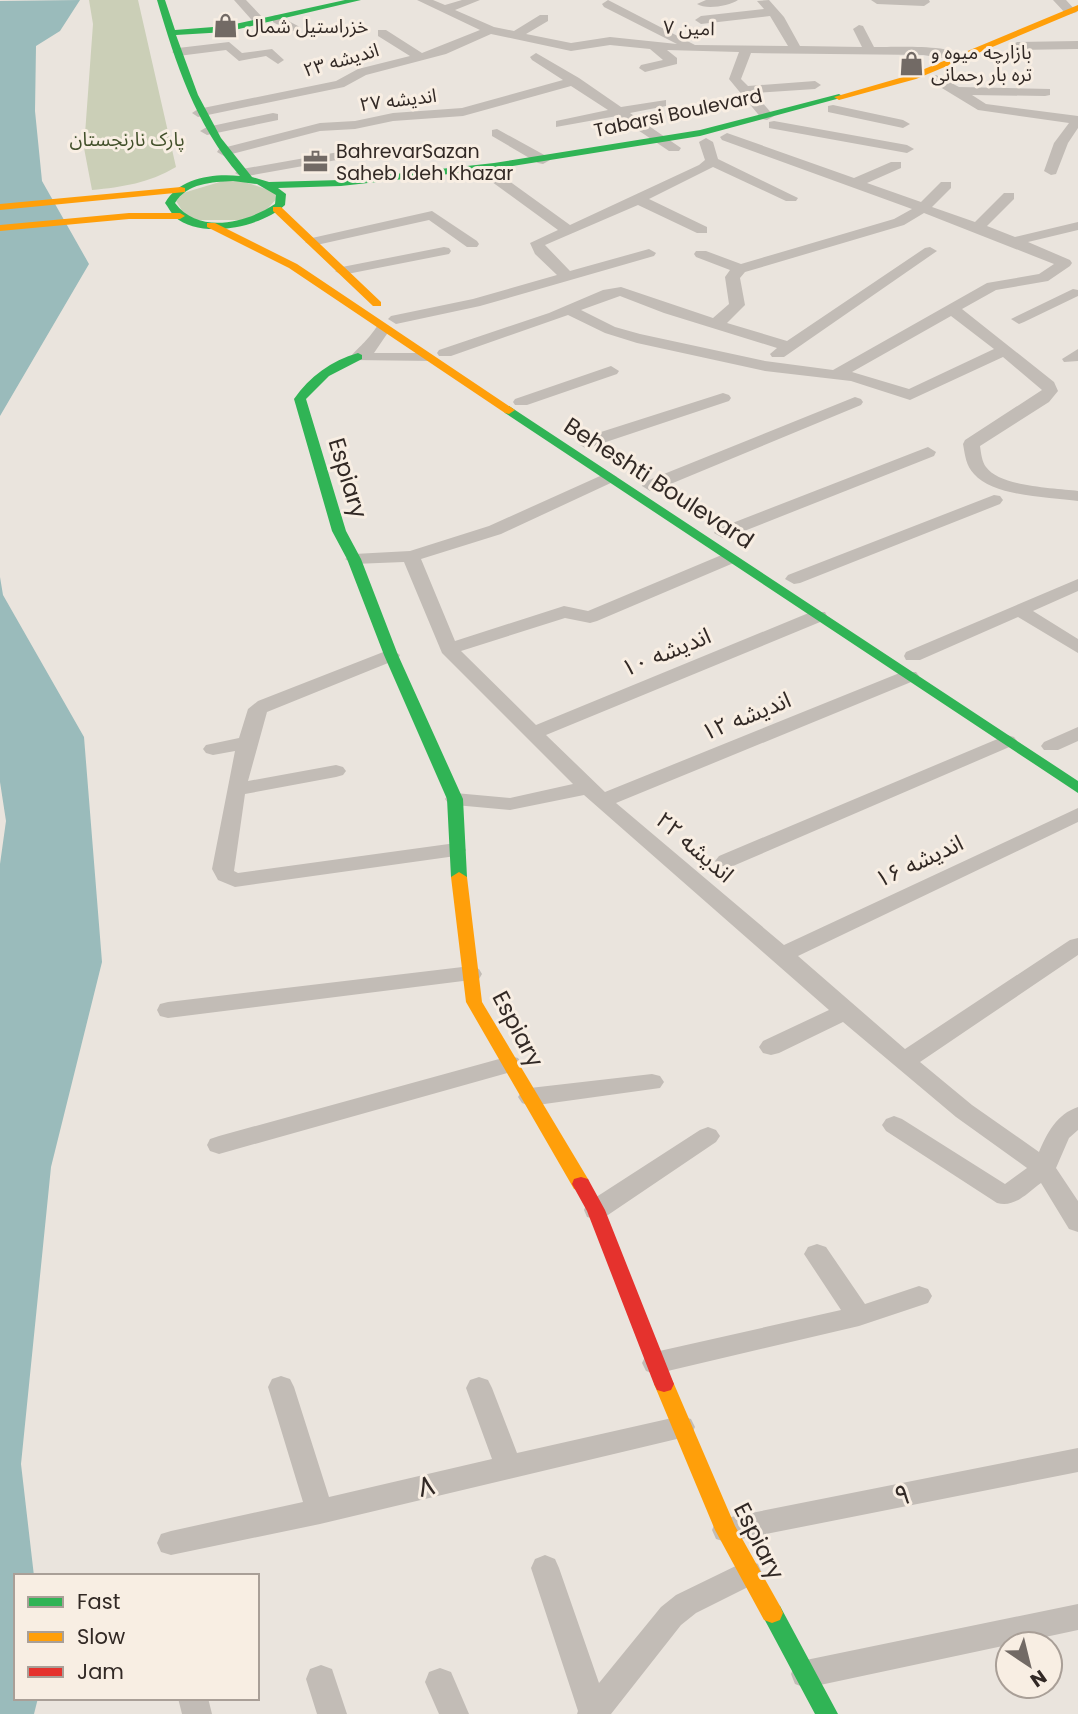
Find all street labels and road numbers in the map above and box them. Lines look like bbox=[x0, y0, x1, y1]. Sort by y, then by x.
street label: امین ۷ bbox=[663, 14, 715, 42]
street label: اندیشه ۲۳ bbox=[300, 36, 382, 84]
street label: اندیشه ۲۷ bbox=[358, 82, 438, 118]
street label: Tabarsi Boulevard bbox=[591, 82, 765, 144]
street label: Beheshti Boulevard bbox=[558, 410, 760, 556]
street label: Espiary bbox=[321, 434, 375, 522]
street label: اندیشه ۱۰ bbox=[616, 620, 716, 684]
street label: اندیشه ۱۲ bbox=[696, 684, 796, 748]
street label: اندیشه ۲۲ bbox=[649, 804, 741, 890]
street label: اندیشه ۱۶ bbox=[870, 827, 968, 895]
street label: Espiary bbox=[485, 985, 551, 1073]
street label: ۸ bbox=[414, 1465, 438, 1507]
street label: ۹ bbox=[890, 1474, 914, 1516]
street label: Espiary bbox=[726, 1497, 792, 1585]

